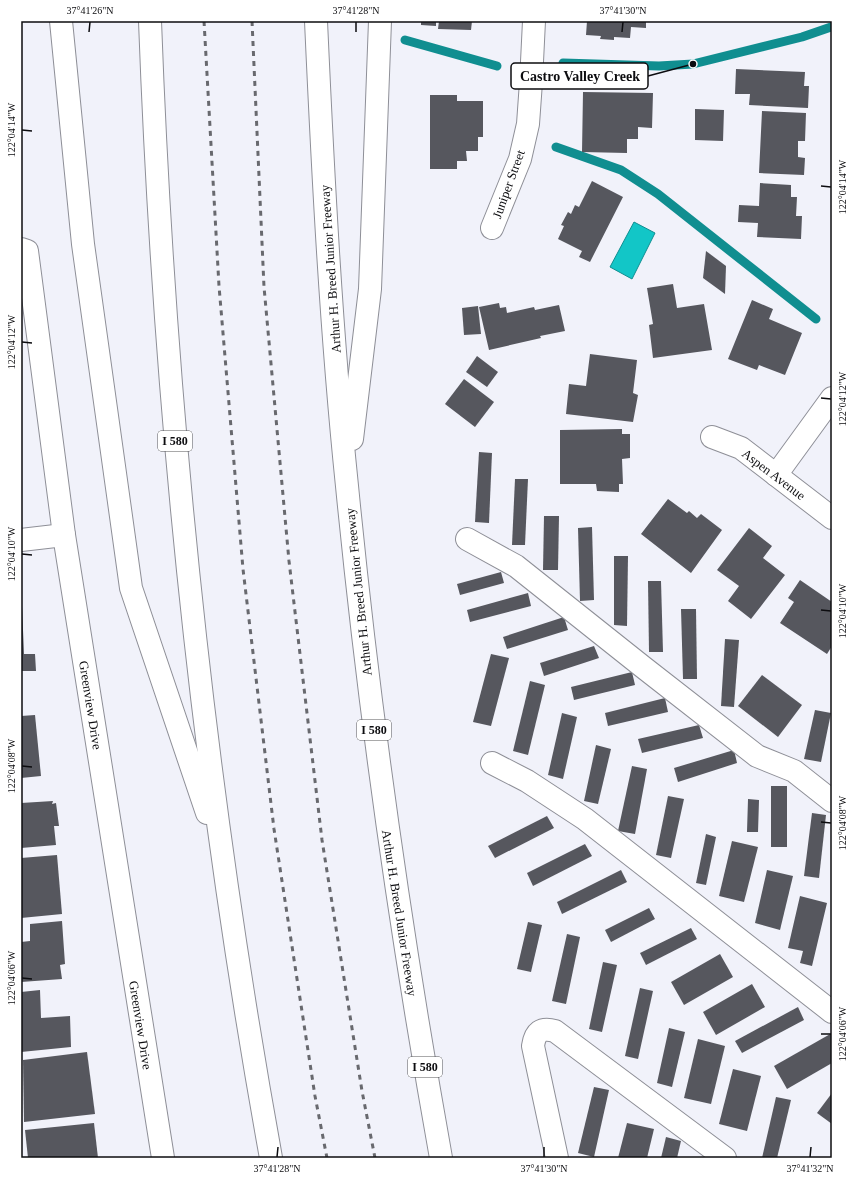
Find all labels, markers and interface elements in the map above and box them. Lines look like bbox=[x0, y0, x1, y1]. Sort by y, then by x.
text: 37°41'26"N bbox=[66, 5, 114, 16]
text: 37°41'28"N bbox=[332, 5, 380, 16]
text: 37°41'30"N bbox=[599, 5, 647, 16]
callout: Castro Valley Creek bbox=[511, 63, 648, 89]
text: Castro Valley Creek bbox=[520, 69, 640, 84]
text: 122°04'14"W bbox=[6, 102, 17, 157]
street label: Juniper Street bbox=[489, 147, 528, 220]
text: 122°04'14"W bbox=[837, 159, 848, 214]
street label: Arthur H. Breed Junior Freeway bbox=[317, 184, 344, 354]
text: 122°04'12"W bbox=[6, 314, 17, 369]
text: 122°04'12"W bbox=[837, 371, 848, 426]
road number: I 580 bbox=[158, 431, 192, 451]
street label: Aspen Avenue bbox=[739, 446, 808, 503]
street label: Arthur H. Breed Junior Freeway bbox=[342, 507, 375, 677]
text: 122°04'10"W bbox=[6, 526, 17, 581]
text: 122°04'10"W bbox=[837, 583, 848, 638]
street label: Greenview Drive bbox=[76, 660, 105, 751]
road number: I 580 bbox=[357, 720, 391, 740]
text: 122°04'08"W bbox=[6, 738, 17, 793]
text: 122°04'08"W bbox=[837, 795, 848, 850]
street label: Arthur H. Breed Junior Freeway bbox=[379, 829, 420, 998]
text: 122°04'06"W bbox=[6, 950, 17, 1005]
street label: Greenview Drive bbox=[126, 980, 155, 1071]
text: 122°04'06"W bbox=[837, 1006, 848, 1061]
road number: I 580 bbox=[408, 1057, 442, 1077]
text: 37°41'28"N bbox=[253, 1163, 301, 1174]
text: 37°41'30"N bbox=[520, 1163, 568, 1174]
text: 37°41'32"N bbox=[786, 1163, 834, 1174]

